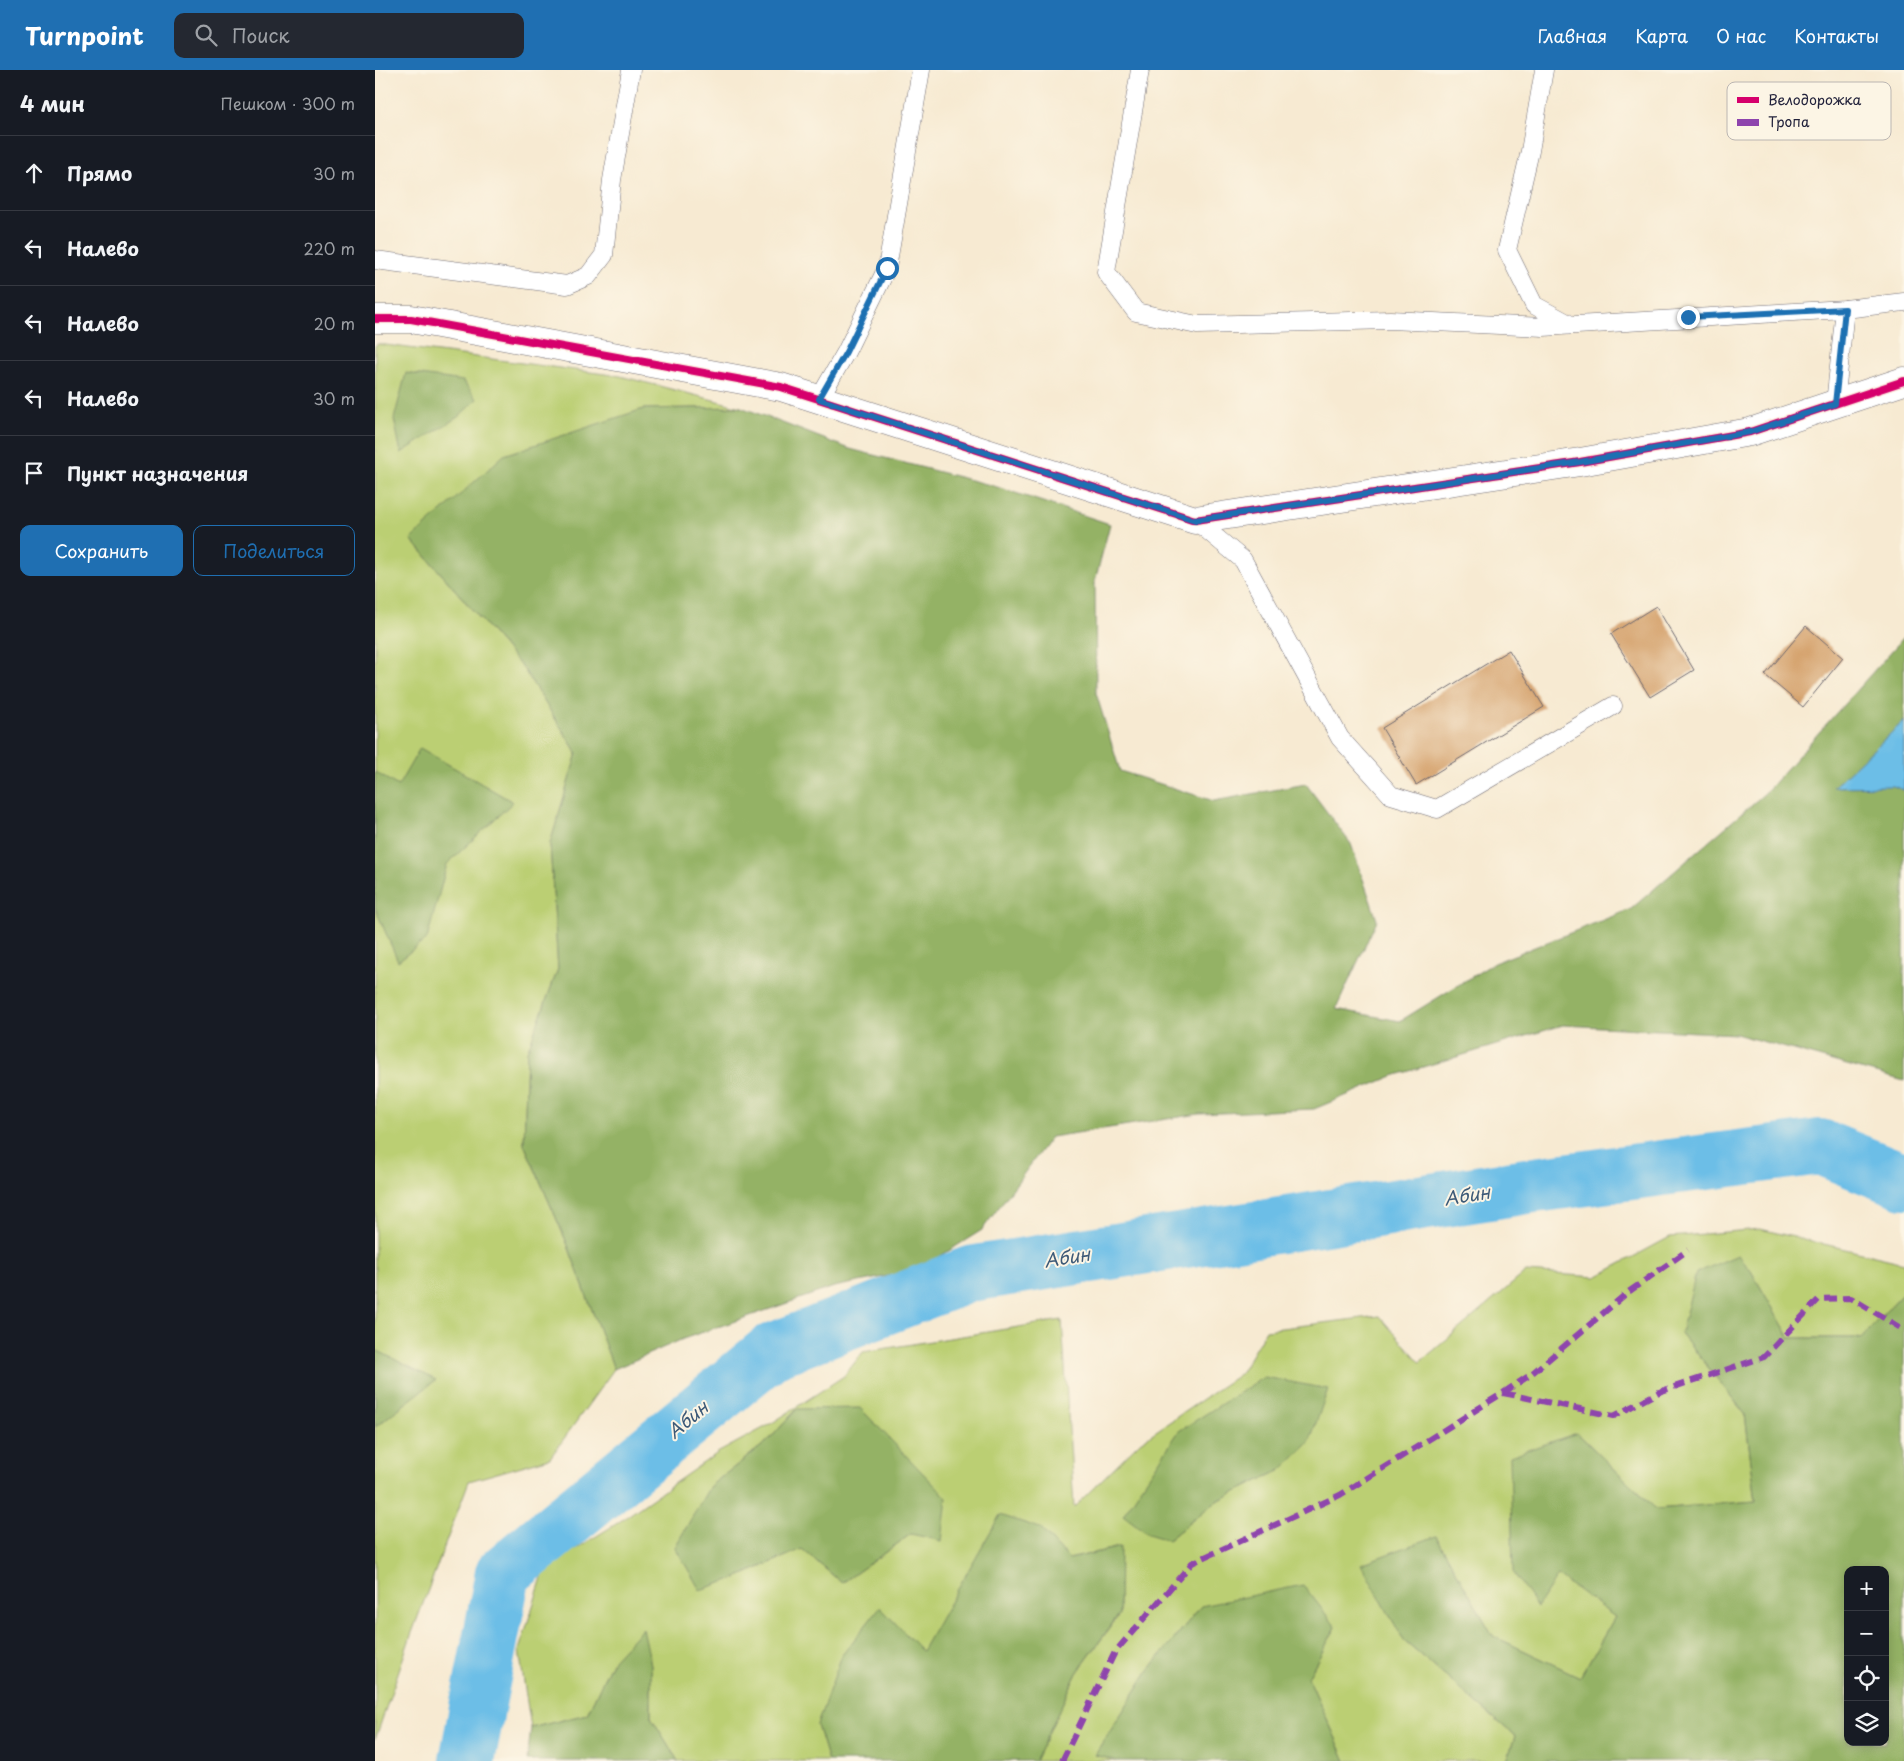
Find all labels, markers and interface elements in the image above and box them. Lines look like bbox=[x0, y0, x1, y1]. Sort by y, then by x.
search box bbox=[174, 13, 524, 58]
text: Turnpoint bbox=[25, 17, 144, 53]
icon: search bbox=[192, 21, 220, 49]
text: Поиск bbox=[232, 21, 290, 49]
text: Главная bbox=[1538, 22, 1607, 49]
text: Карта bbox=[1635, 22, 1688, 49]
text: О нас bbox=[1716, 22, 1766, 49]
text: Контакты bbox=[1794, 22, 1879, 49]
legend bbox=[1727, 82, 1891, 140]
text: 4 мин bbox=[20, 87, 85, 119]
text: Велодорожка bbox=[1768, 89, 1862, 110]
text: Пешком · 300 m bbox=[221, 91, 355, 115]
text: Тропа bbox=[1768, 111, 1810, 132]
icon: ahead bbox=[20, 159, 48, 187]
text: Прямо bbox=[67, 159, 132, 187]
text: 30 m bbox=[313, 161, 355, 185]
icon: left bbox=[20, 234, 48, 262]
text: Налево bbox=[67, 234, 139, 262]
text: 220 m bbox=[304, 236, 355, 260]
route start bbox=[876, 257, 899, 280]
route end bbox=[1677, 306, 1700, 329]
icon: left bbox=[20, 309, 48, 337]
text: Налево bbox=[67, 309, 139, 337]
text: 20 m bbox=[314, 311, 355, 335]
icon: left bbox=[20, 384, 48, 412]
text: Налево bbox=[67, 384, 139, 412]
text: 30 m bbox=[313, 386, 355, 410]
icon: arrive bbox=[20, 459, 48, 487]
text: Пункт назначения bbox=[67, 459, 248, 487]
button: Сохранить bbox=[20, 525, 183, 576]
button: Поделиться bbox=[193, 525, 355, 576]
water label: Абин bbox=[1442, 1177, 1494, 1211]
water label: Абин bbox=[1042, 1239, 1094, 1273]
water label: Абин bbox=[661, 1392, 715, 1444]
map controls bbox=[1844, 1566, 1889, 1746]
button: + bbox=[1844, 1566, 1889, 1611]
button: − bbox=[1844, 1611, 1889, 1656]
button: locate bbox=[1844, 1656, 1889, 1701]
button: layers bbox=[1844, 1701, 1889, 1746]

